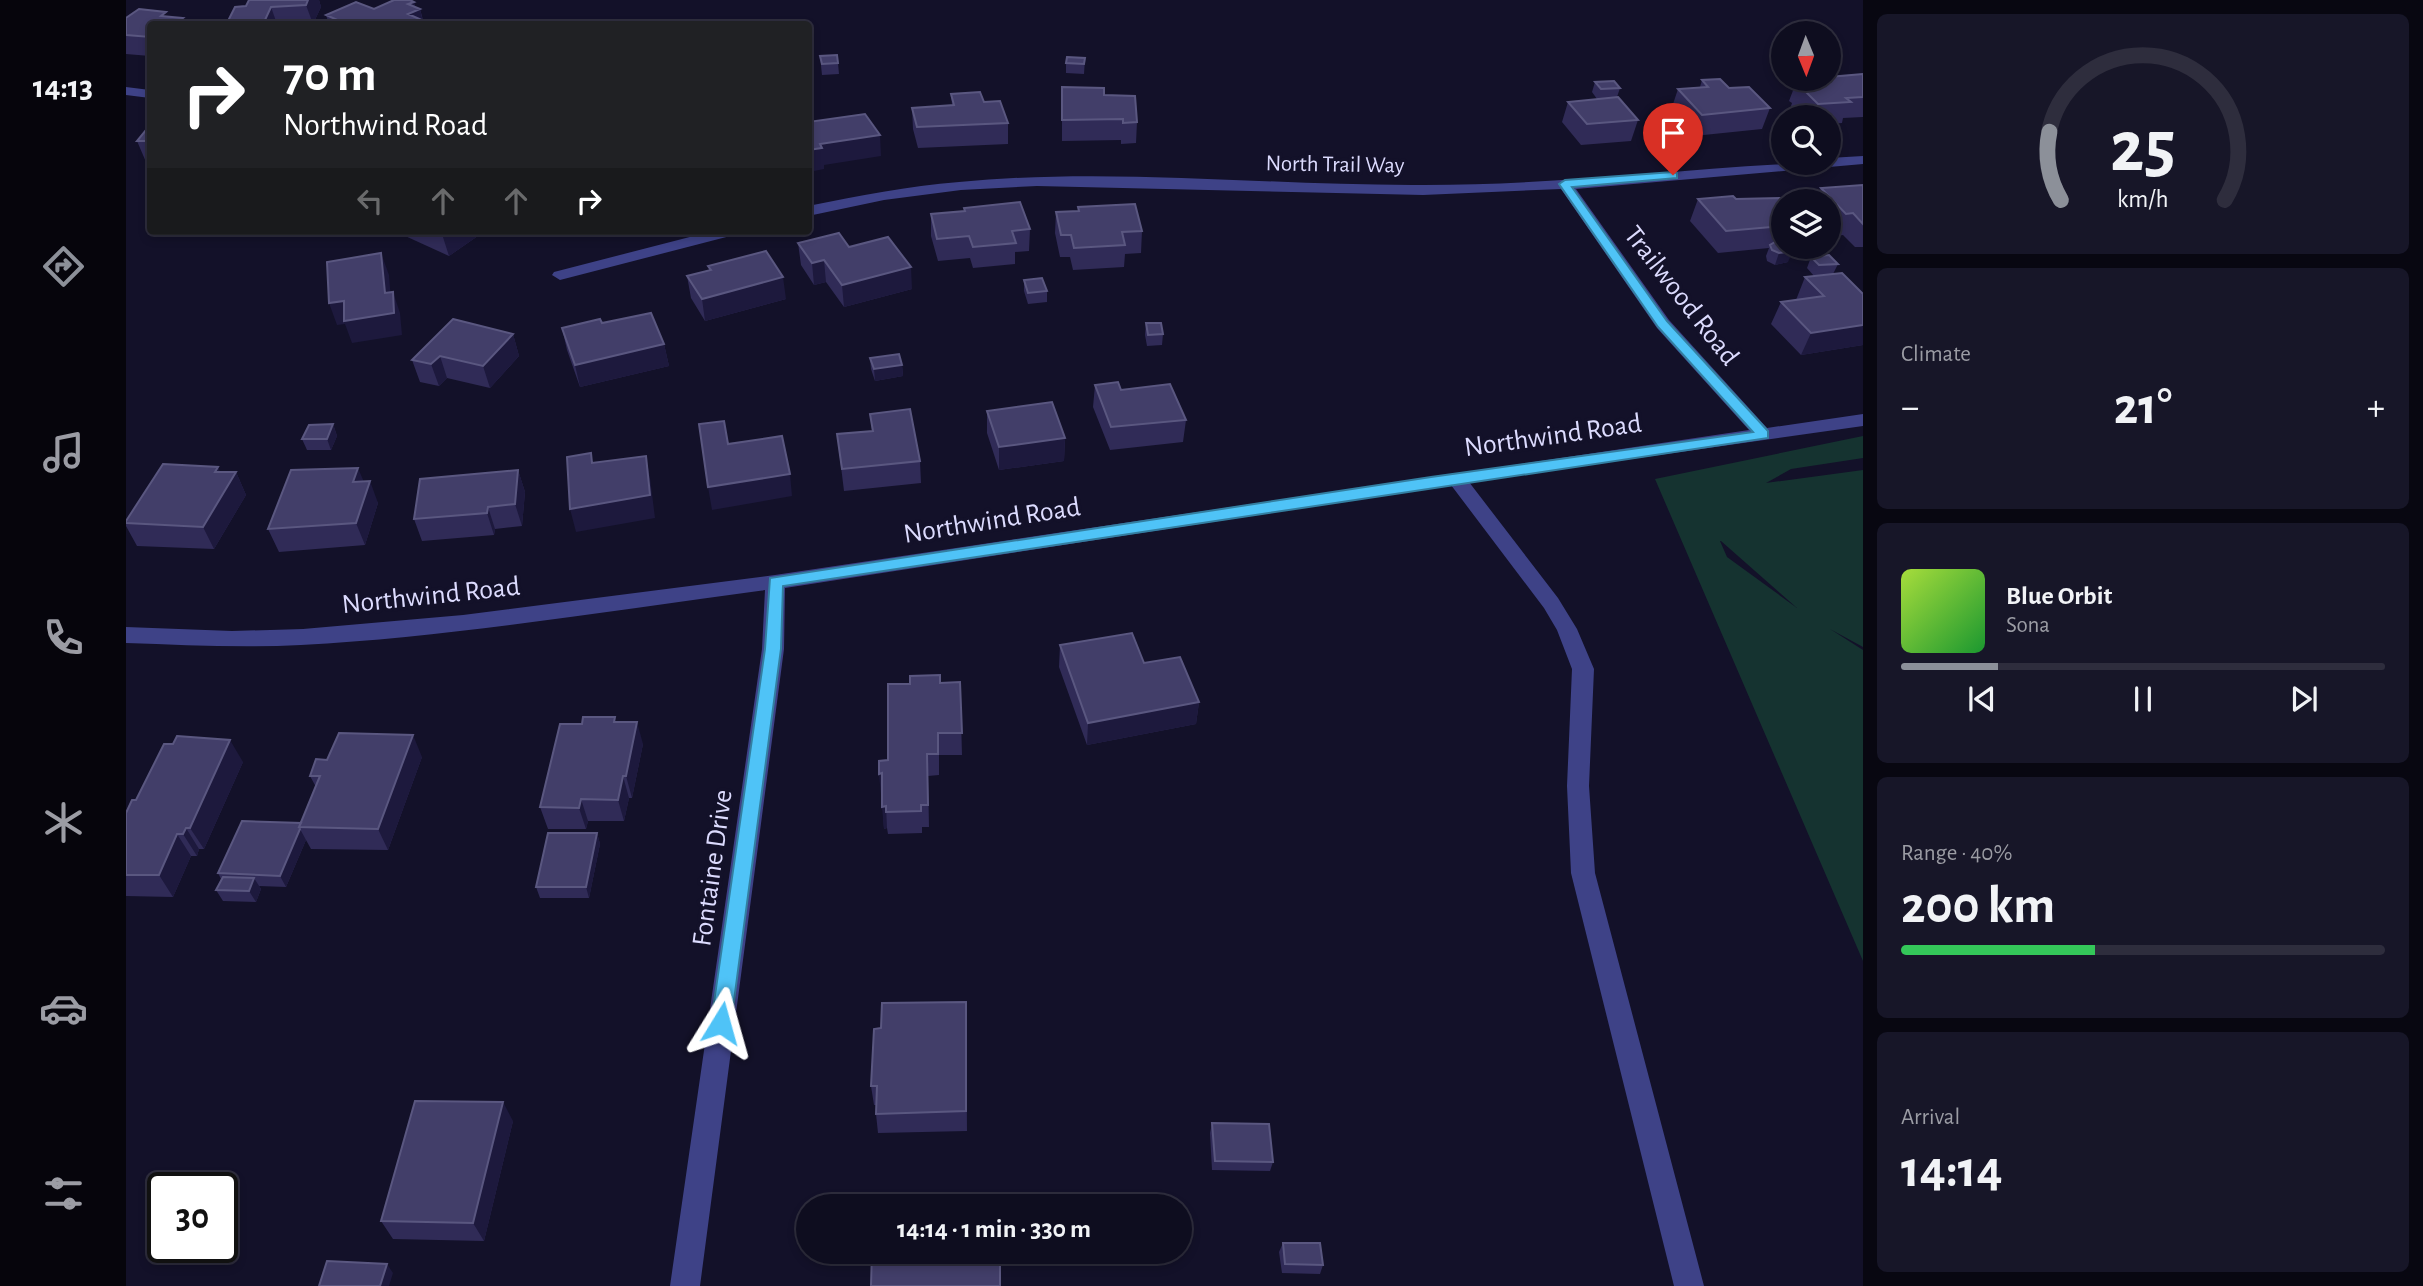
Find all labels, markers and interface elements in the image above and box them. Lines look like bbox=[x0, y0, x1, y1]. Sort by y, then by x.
north arrow bbox=[1771, 21, 1841, 91]
map controls bbox=[1771, 21, 1841, 259]
icon: right bbox=[168, 49, 259, 140]
text: 70 m bbox=[283, 51, 377, 100]
text: 14:13 bbox=[33, 71, 93, 103]
pin bbox=[1643, 103, 1703, 175]
button: search bbox=[1771, 105, 1841, 175]
text: Northwind Road bbox=[283, 109, 488, 141]
text: 25 bbox=[2110, 113, 2176, 186]
icon: arrive bbox=[1654, 114, 1692, 152]
street label: North Trail Way bbox=[1265, 152, 1405, 178]
icon: left bbox=[351, 182, 389, 220]
icon: ahead bbox=[424, 182, 462, 220]
icon: ahead bbox=[497, 182, 535, 220]
icon: right bbox=[570, 182, 608, 220]
text: km/h bbox=[2117, 187, 2169, 212]
button: layers bbox=[1771, 189, 1841, 259]
street label: Trailwood Road bbox=[1618, 221, 1744, 371]
icon: directions bbox=[39, 242, 88, 291]
text: Climate bbox=[1901, 343, 1971, 366]
text: 21° bbox=[2114, 381, 2172, 433]
text: − bbox=[1901, 389, 1919, 427]
text: + bbox=[2367, 389, 2385, 427]
street label: Northwind Road bbox=[1462, 410, 1644, 462]
icon: music bbox=[39, 428, 88, 477]
street label: Northwind Road bbox=[901, 493, 1083, 549]
street label: Northwind Road bbox=[341, 573, 521, 619]
text: Blue Orbit bbox=[2006, 583, 2112, 609]
icon: phone bbox=[39, 613, 88, 662]
text: Sona bbox=[2006, 614, 2050, 637]
icon: previous bbox=[1963, 680, 2001, 718]
icon: pause bbox=[2124, 680, 2162, 718]
icon: next bbox=[2285, 680, 2323, 718]
street label: Fontaine Drive bbox=[688, 788, 738, 948]
icon: climate bbox=[39, 798, 88, 847]
text: Range · 40% bbox=[1901, 842, 2012, 865]
text: 200 km bbox=[1901, 880, 2055, 932]
icon: car bbox=[39, 984, 88, 1033]
position arrow bbox=[684, 986, 758, 1060]
text: Arrival bbox=[1901, 1106, 1960, 1129]
text: 14:14 bbox=[1901, 1144, 2003, 1196]
icon: filters bbox=[39, 1169, 88, 1218]
speed limit sign: 30 bbox=[147, 1172, 238, 1263]
text: 14:14 · 1 min · 330 m bbox=[897, 1216, 1091, 1242]

